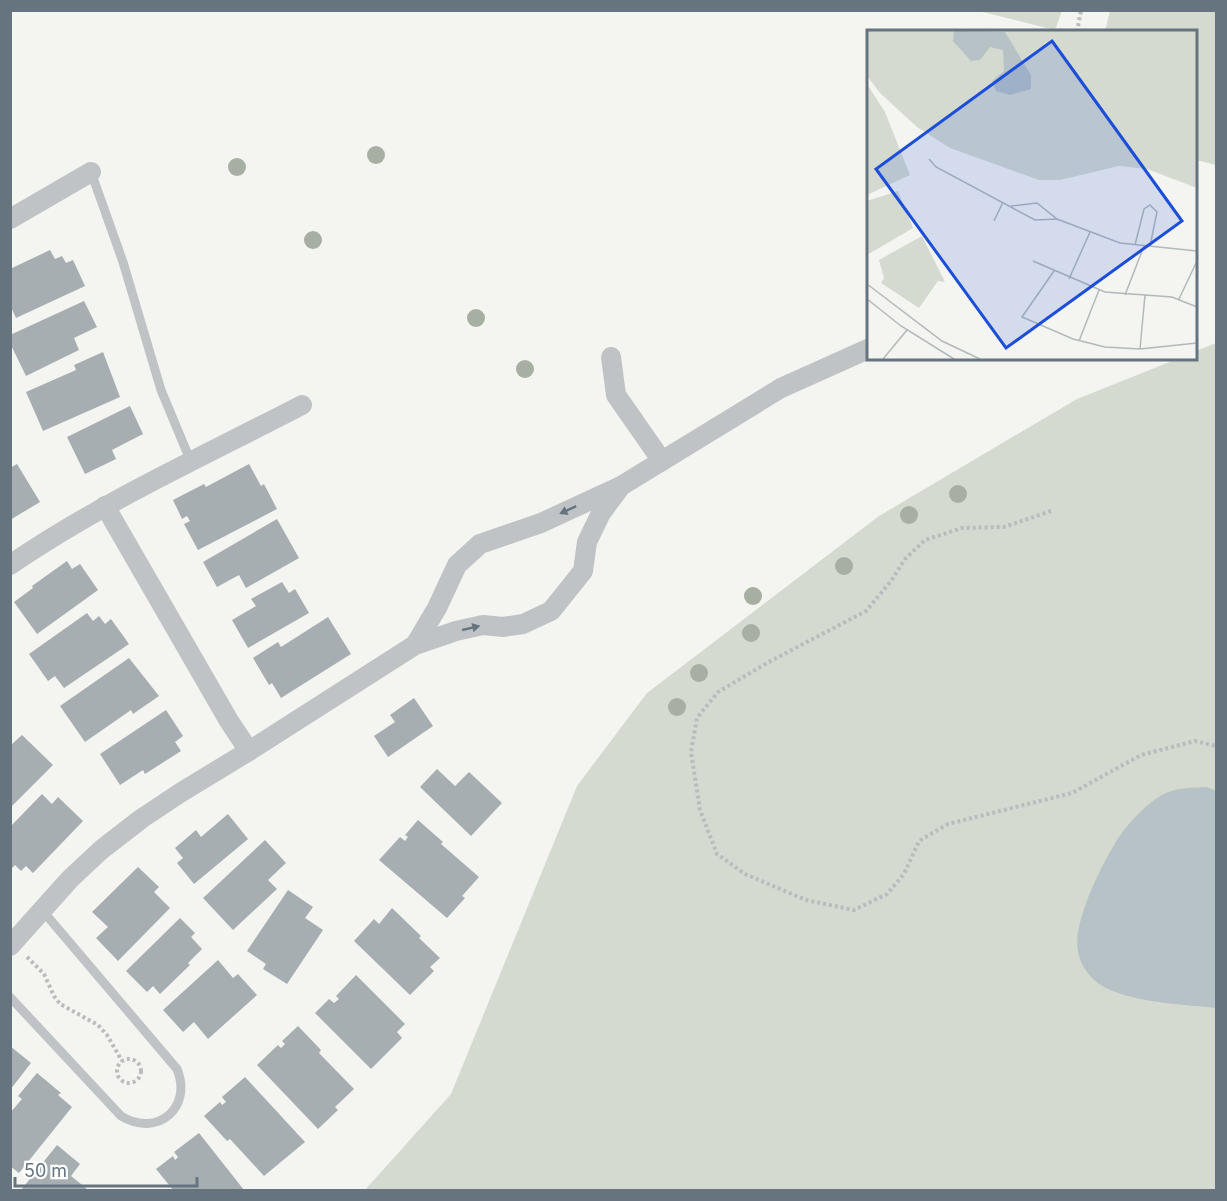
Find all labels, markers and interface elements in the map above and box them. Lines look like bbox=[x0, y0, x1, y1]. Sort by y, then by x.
inset map bbox=[867, 30, 1197, 360]
one-way arrow bbox=[559, 506, 576, 515]
one-way arrow bbox=[462, 622, 480, 632]
scale bar bbox=[15, 1150, 196, 1188]
text: 50 m bbox=[24, 1160, 67, 1181]

